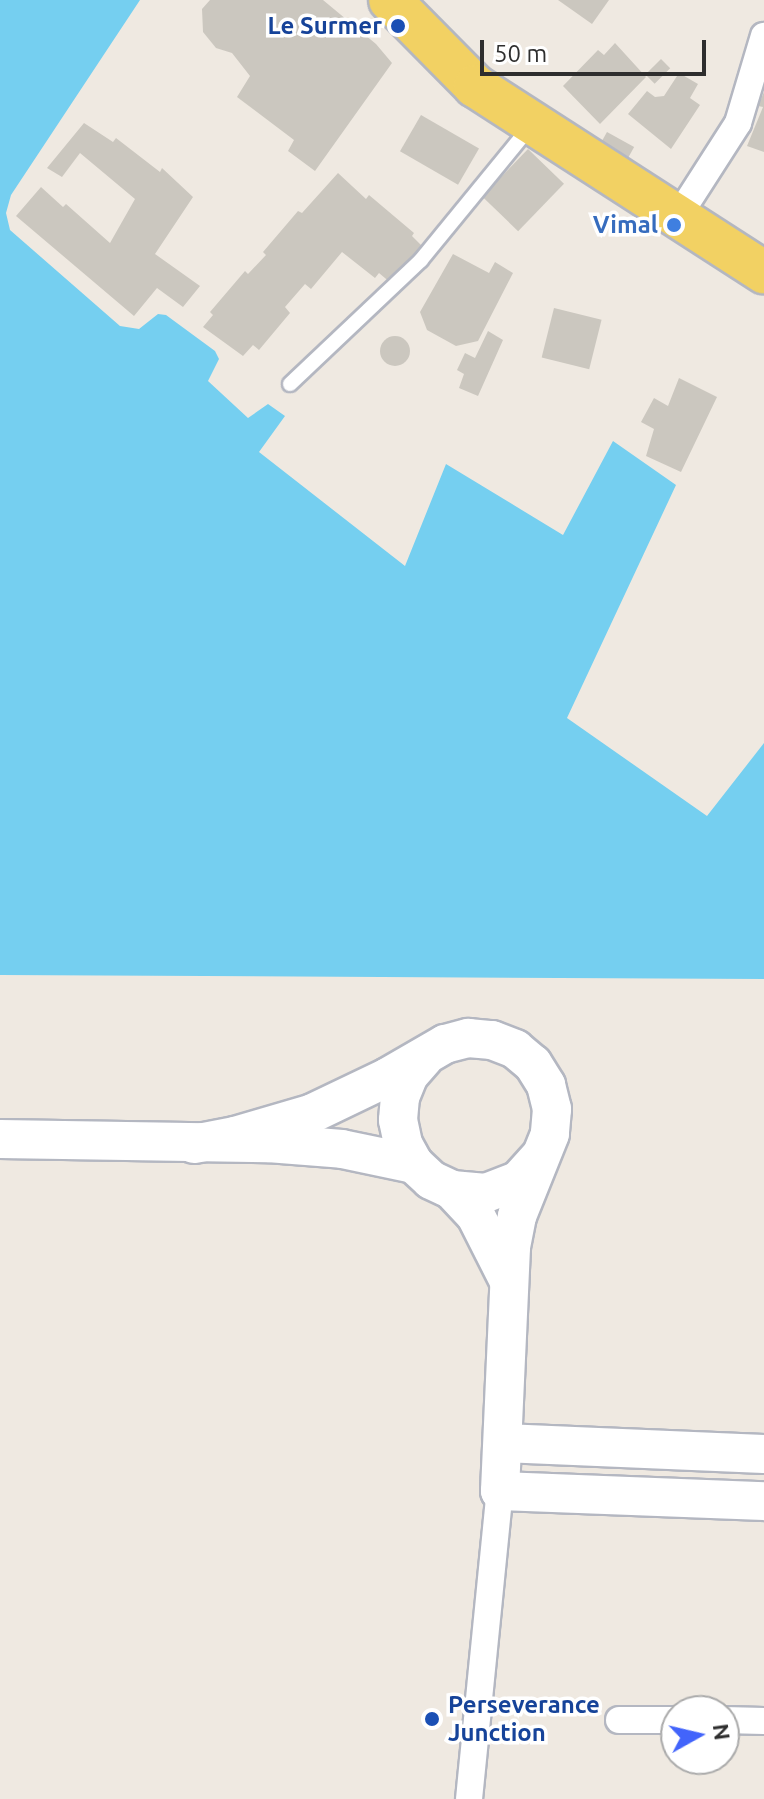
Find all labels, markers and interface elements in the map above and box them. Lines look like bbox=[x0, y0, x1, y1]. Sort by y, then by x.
place label: Le Surmer bbox=[267, 12, 382, 40]
marker: Le Surmer bbox=[389, 17, 407, 35]
scale bar bbox=[484, 24, 710, 74]
text: 50 m bbox=[494, 40, 547, 67]
place label: Vimal bbox=[593, 211, 658, 239]
marker: Vimal bbox=[665, 216, 683, 234]
place label: Perseverance Junction bbox=[448, 1691, 600, 1747]
north arrow bbox=[660, 1695, 740, 1775]
marker: Perseverance Junction bbox=[423, 1710, 441, 1728]
text: N bbox=[709, 1722, 736, 1742]

